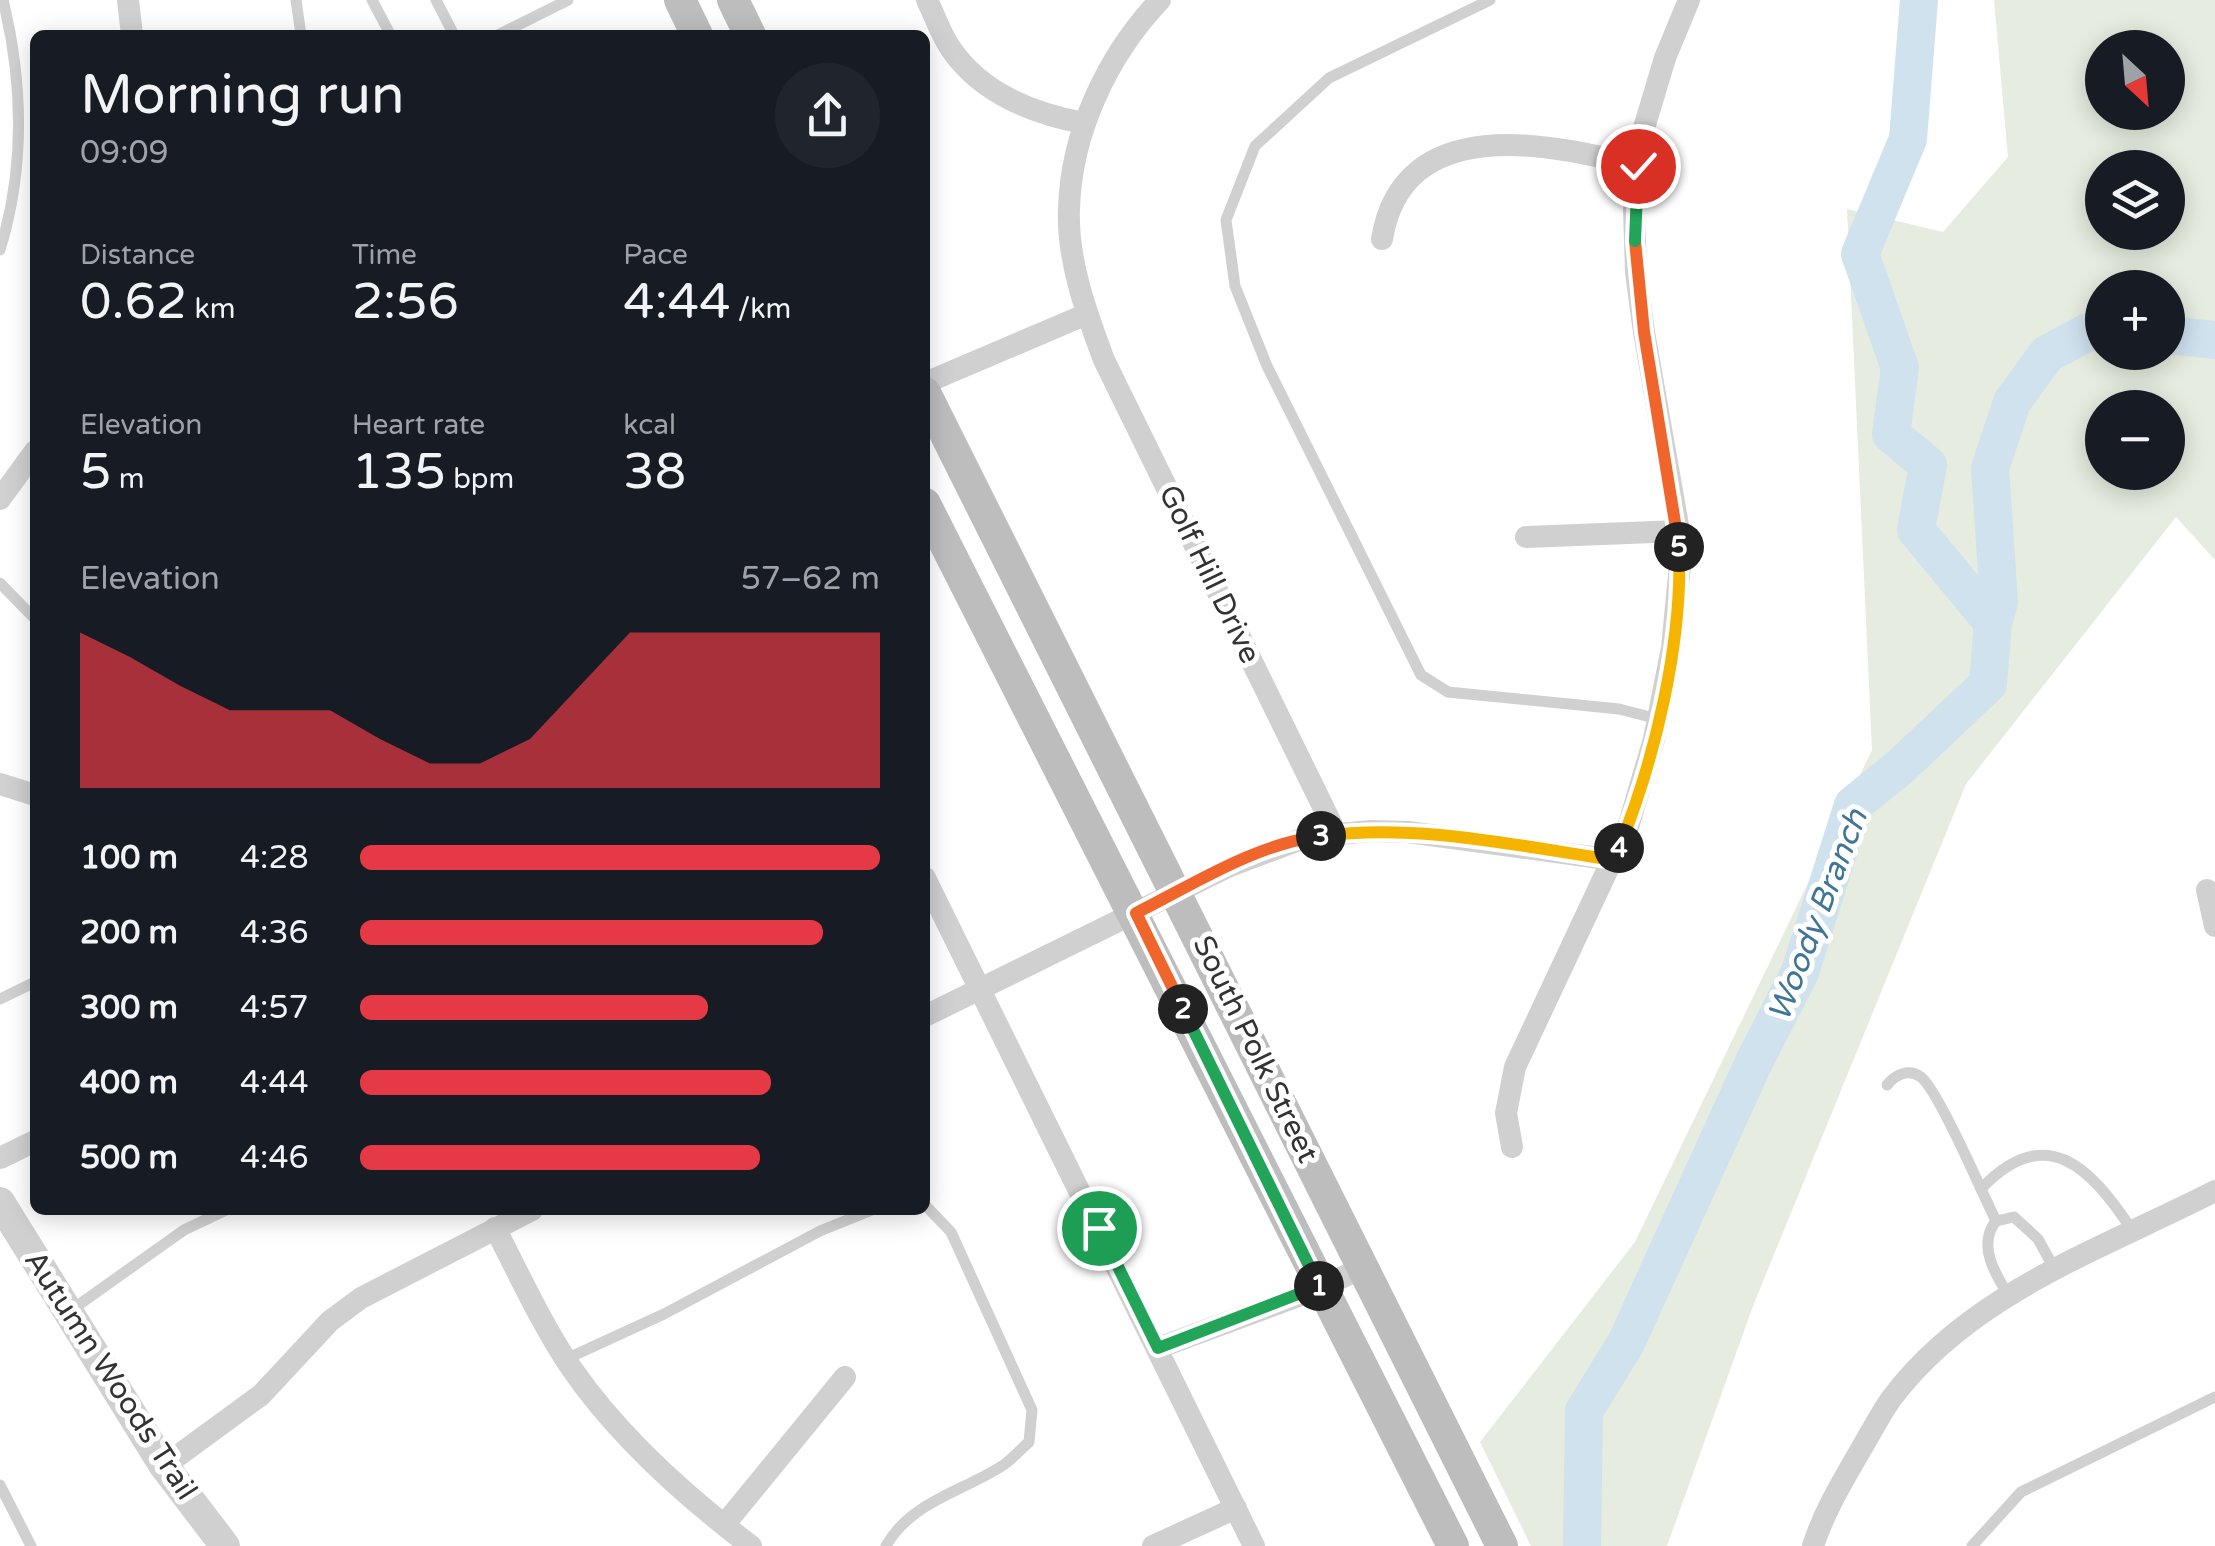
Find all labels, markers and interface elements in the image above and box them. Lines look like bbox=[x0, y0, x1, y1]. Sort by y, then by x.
north arrow bbox=[2085, 30, 2185, 130]
map controls bbox=[2085, 30, 2185, 490]
text: Morning run bbox=[80, 63, 405, 129]
button: share bbox=[775, 63, 880, 168]
pin bbox=[1596, 124, 1681, 209]
text: 09:09 bbox=[80, 134, 169, 172]
icon: check bbox=[1611, 139, 1666, 194]
button: layers bbox=[2085, 150, 2185, 250]
text: Distance bbox=[80, 238, 195, 272]
text: Time bbox=[352, 238, 417, 272]
text: Pace bbox=[623, 238, 688, 272]
button: + bbox=[2085, 270, 2185, 370]
text: 0.62 bbox=[80, 272, 187, 332]
text: 2:56 bbox=[352, 272, 459, 332]
text: 4:44 bbox=[623, 272, 731, 332]
text: km bbox=[187, 292, 235, 326]
text: /km bbox=[731, 292, 791, 326]
button: − bbox=[2085, 390, 2185, 490]
text: Elevation bbox=[80, 408, 202, 442]
text: Heart rate bbox=[352, 408, 485, 442]
text: kcal bbox=[623, 408, 676, 442]
text: 5 bbox=[80, 442, 111, 502]
text: 135 bbox=[352, 442, 446, 502]
text: 38 bbox=[623, 442, 686, 502]
text: m bbox=[111, 462, 144, 496]
text: bpm bbox=[446, 462, 514, 496]
street label: Golf Hill Drive bbox=[1150, 479, 1269, 670]
pin: 5 bbox=[1654, 522, 1704, 572]
text: 5 bbox=[1670, 530, 1688, 564]
text: Elevation bbox=[80, 560, 220, 598]
text: 57–62 m bbox=[741, 560, 880, 598]
water label: Woody Branch bbox=[1760, 803, 1876, 1027]
pin: 3 bbox=[1296, 811, 1346, 861]
text: 3 bbox=[1312, 819, 1330, 853]
pin: 4 bbox=[1594, 823, 1644, 873]
text: 4 bbox=[1610, 831, 1628, 865]
text: 100 m bbox=[80, 839, 178, 877]
text: 4:28 bbox=[240, 839, 309, 877]
text: 200 m bbox=[80, 914, 178, 952]
text: 4:36 bbox=[240, 914, 309, 952]
street label: South Polk Street bbox=[1185, 930, 1327, 1169]
pin: 2 bbox=[1158, 984, 1208, 1034]
text: 300 m bbox=[80, 989, 178, 1027]
text: 4:57 bbox=[240, 989, 309, 1027]
text: 2 bbox=[1174, 992, 1192, 1026]
text: 400 m bbox=[80, 1064, 178, 1102]
text: 4:44 bbox=[240, 1064, 309, 1102]
text: 500 m bbox=[80, 1139, 178, 1177]
text: 4:46 bbox=[240, 1139, 309, 1177]
pin bbox=[1057, 1186, 1142, 1271]
icon: arrive bbox=[1072, 1201, 1127, 1256]
street label: Autumn Woods Trail bbox=[16, 1244, 205, 1507]
pin: 1 bbox=[1294, 1261, 1344, 1311]
text: 1 bbox=[1310, 1269, 1328, 1303]

